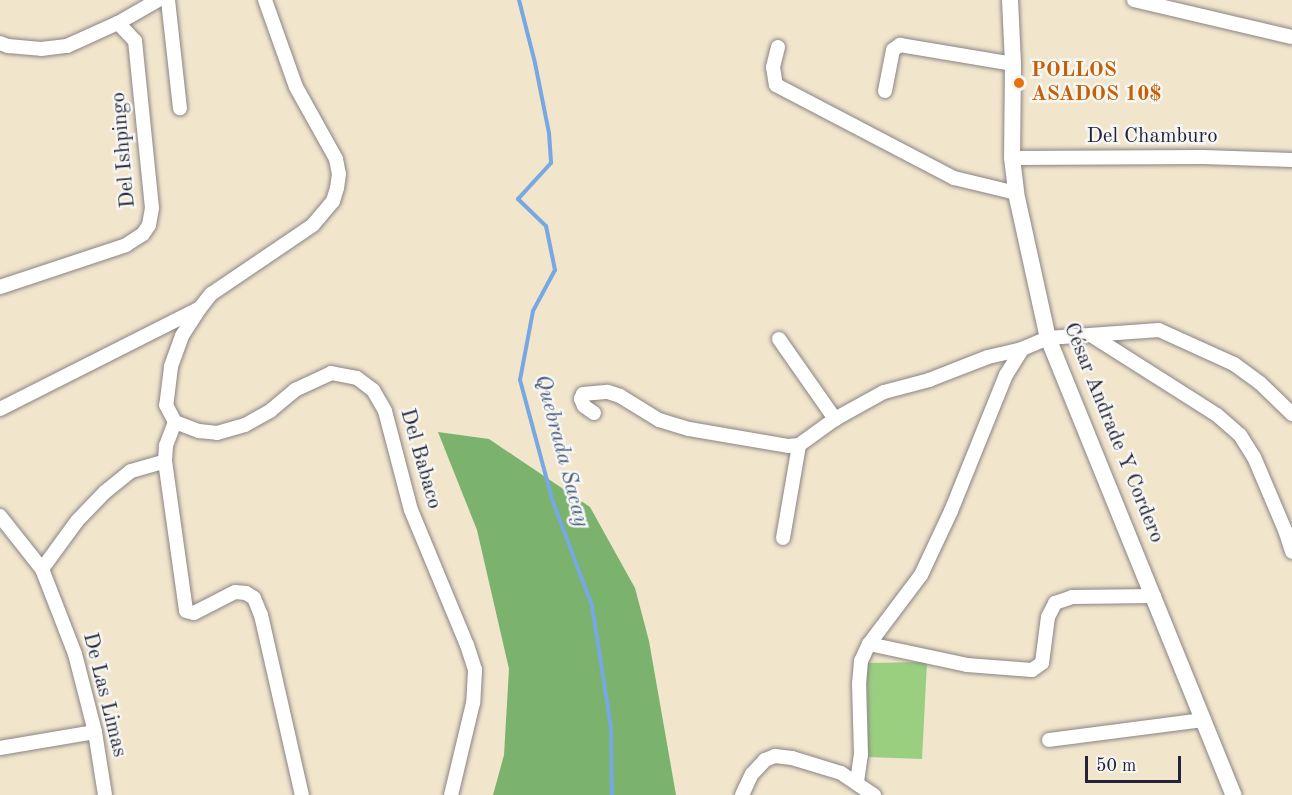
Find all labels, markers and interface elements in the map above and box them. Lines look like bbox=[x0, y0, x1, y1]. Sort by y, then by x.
place label: POLLOS ASADOS 10$ bbox=[1031, 58, 1161, 108]
marker: POLLOS ASADOS 10$ bbox=[1012, 76, 1026, 90]
street label: Del Ishpingo bbox=[106, 91, 142, 209]
street label: Del Chamburo bbox=[1086, 124, 1218, 150]
street label: César Andrade Y Cordero bbox=[1057, 319, 1169, 547]
water label: Quebrada Sacay bbox=[528, 372, 594, 530]
street label: Del Babaco bbox=[394, 406, 446, 512]
street label: De Las Limas bbox=[76, 630, 132, 760]
scale bar bbox=[1088, 744, 1184, 782]
text: 50 m bbox=[1096, 757, 1136, 775]

